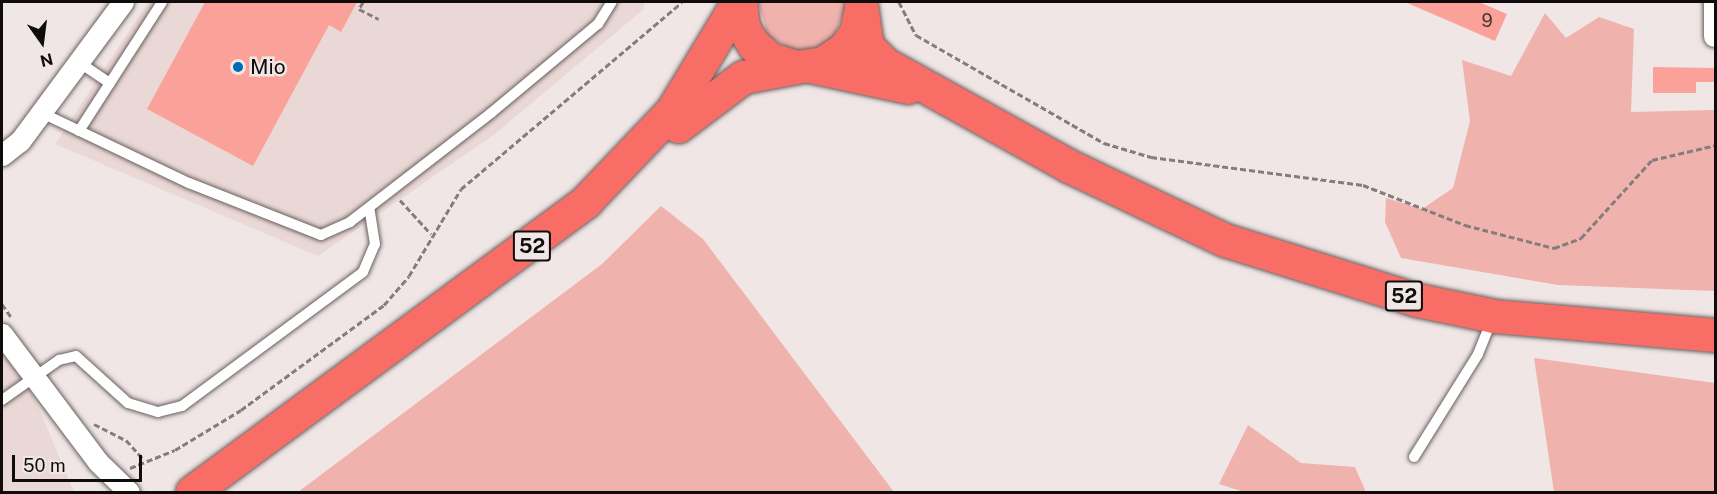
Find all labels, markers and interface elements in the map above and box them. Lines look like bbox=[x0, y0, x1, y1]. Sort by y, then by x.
house number: 9 bbox=[1481, 10, 1493, 32]
north arrow bbox=[12, 12, 72, 72]
text: N bbox=[38, 49, 55, 71]
place label: Mio bbox=[250, 54, 286, 80]
marker: Mio bbox=[231, 60, 245, 74]
road number: 52 bbox=[512, 229, 552, 263]
road number: 52 bbox=[1384, 279, 1424, 313]
scale bar bbox=[15, 443, 146, 481]
text: 50 m bbox=[23, 455, 66, 476]

